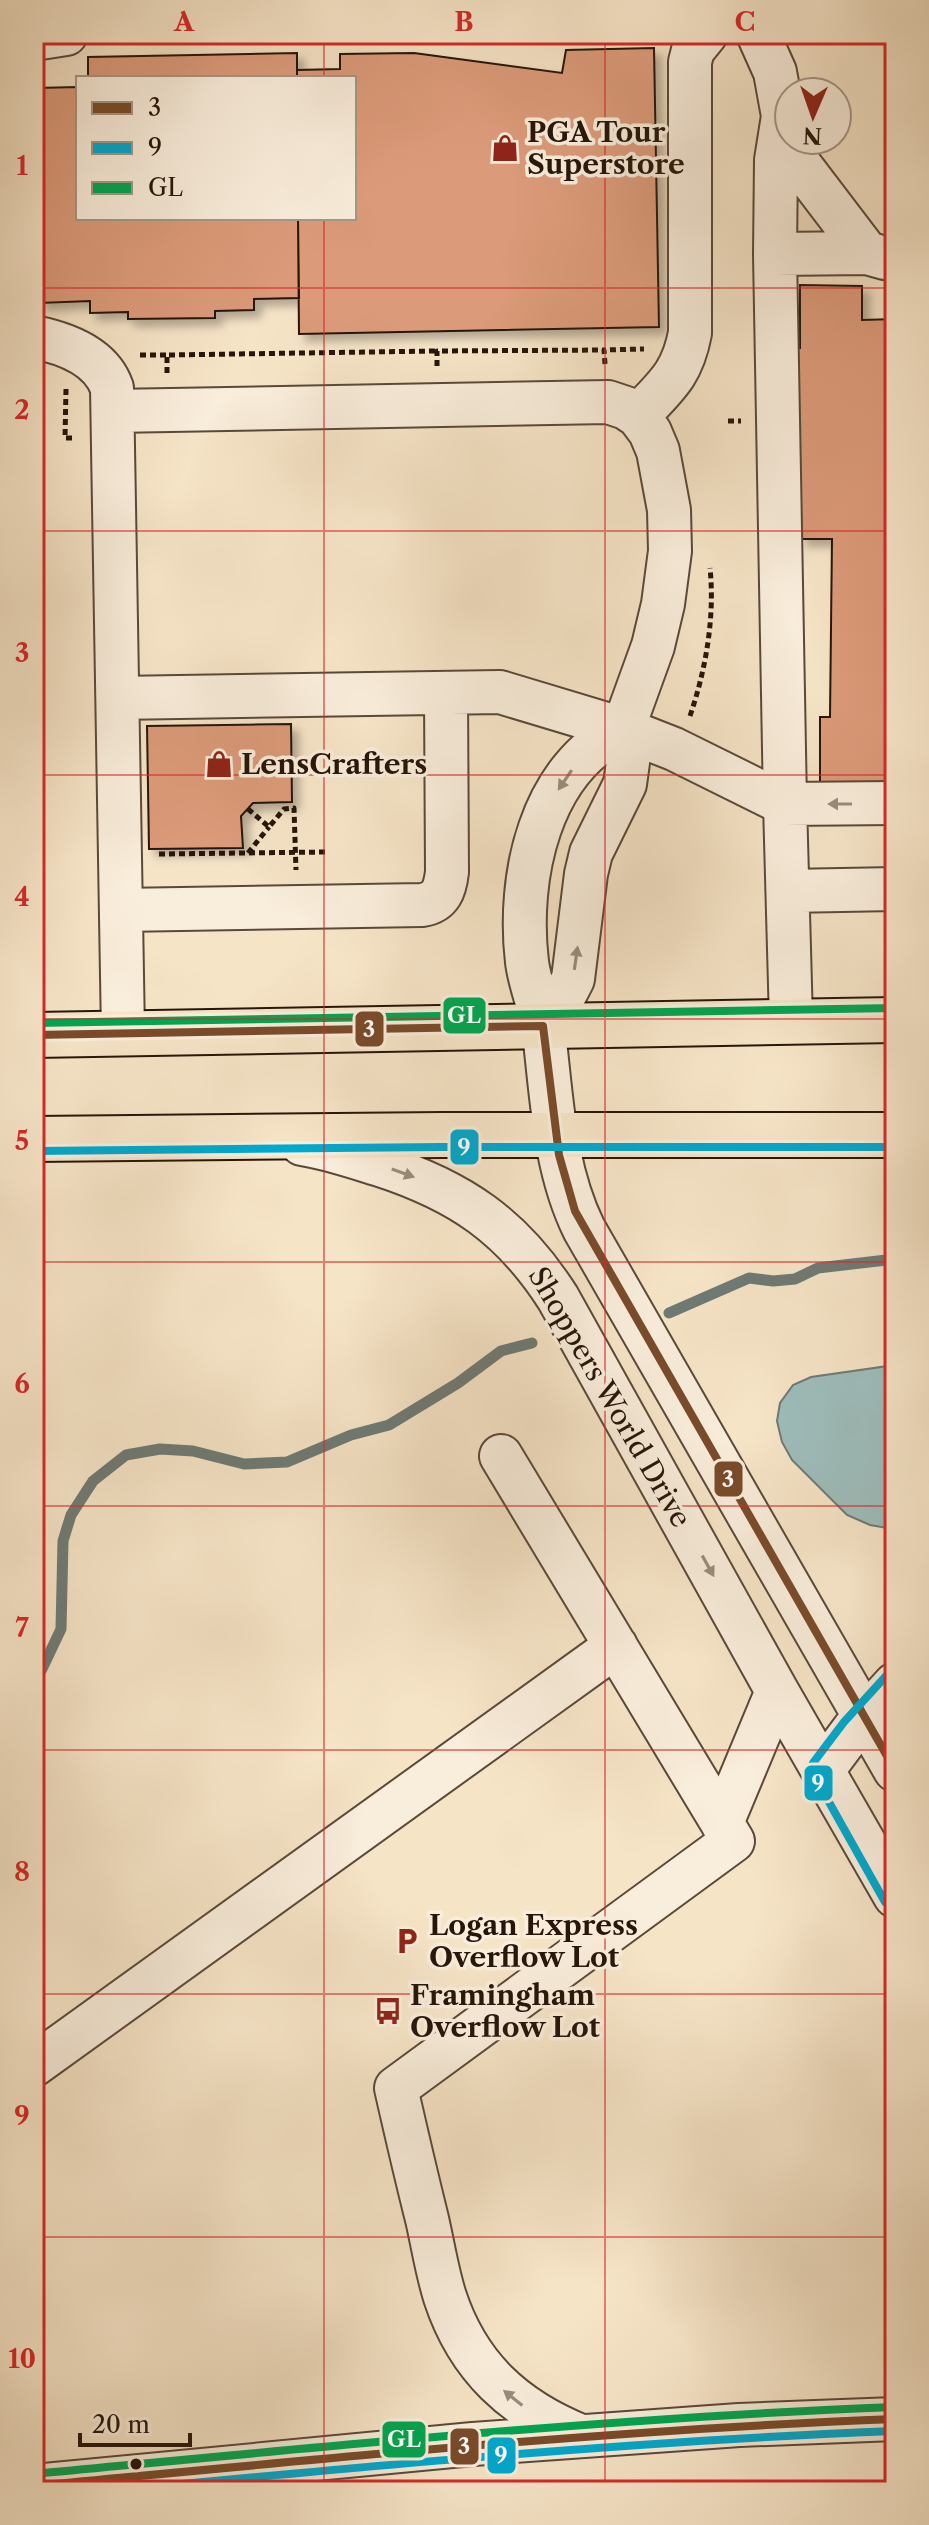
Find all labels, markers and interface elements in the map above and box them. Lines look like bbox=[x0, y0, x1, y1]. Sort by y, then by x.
text: A bbox=[173, 6, 195, 38]
text: B bbox=[454, 6, 474, 38]
text: C bbox=[735, 6, 755, 38]
legend bbox=[76, 76, 356, 220]
north arrow bbox=[773, 76, 853, 156]
text: 3 bbox=[148, 93, 161, 122]
place label: PGA Tour Superstore bbox=[527, 115, 685, 181]
text: N bbox=[802, 122, 822, 149]
text: 9 bbox=[148, 133, 162, 162]
shop icon: PGA Tour Superstore bbox=[490, 133, 520, 163]
text: 1 bbox=[16, 150, 28, 182]
text: GL bbox=[148, 173, 183, 202]
text: 2 bbox=[14, 394, 30, 426]
text: 3 bbox=[15, 637, 29, 669]
place label: LensCrafters bbox=[241, 747, 427, 781]
shop icon: LensCrafters bbox=[204, 749, 234, 779]
one-way arrow bbox=[558, 769, 573, 790]
one-way arrow bbox=[827, 798, 852, 810]
text: 4 bbox=[14, 881, 30, 913]
one-way arrow bbox=[570, 945, 583, 970]
line badge: GL bbox=[442, 996, 487, 1035]
text: GL bbox=[447, 1002, 482, 1029]
line badge: 3 bbox=[354, 1010, 385, 1048]
text: 3 bbox=[363, 1016, 375, 1043]
text: 5 bbox=[15, 1125, 29, 1157]
line badge: 9 bbox=[449, 1128, 480, 1166]
text: 9 bbox=[457, 1134, 471, 1161]
one-way arrow bbox=[391, 1167, 415, 1180]
street label: Shoppers World Drive bbox=[522, 1261, 698, 1533]
text: 6 bbox=[14, 1368, 30, 1400]
line badge: 3 bbox=[713, 1460, 744, 1498]
text: 3 bbox=[722, 1466, 734, 1493]
one-way arrow bbox=[701, 1555, 715, 1578]
text: 7 bbox=[15, 1612, 29, 1644]
line badge: 9 bbox=[803, 1764, 834, 1802]
text: 9 bbox=[811, 1770, 825, 1797]
text: 8 bbox=[14, 1856, 30, 1888]
place label: Logan Express Overflow Lot bbox=[429, 1908, 638, 1974]
parking icon: Logan Express Overflow Lot bbox=[392, 1926, 422, 1956]
place label: Framingham Overflow Lot bbox=[410, 1978, 601, 2044]
bus stop icon: Framingham Overflow Lot bbox=[373, 1996, 403, 2026]
text: 9 bbox=[14, 2100, 30, 2132]
text: 10 bbox=[8, 2343, 36, 2375]
one-way arrow bbox=[504, 2390, 524, 2407]
scale bar bbox=[80, 2397, 190, 2447]
text: 20 m bbox=[92, 2410, 150, 2439]
line badge: GL bbox=[381, 2420, 427, 2459]
text: GL bbox=[387, 2426, 422, 2453]
line badge: 3 bbox=[449, 2427, 480, 2466]
text: 3 bbox=[458, 2433, 470, 2460]
line badge: 9 bbox=[486, 2436, 517, 2475]
text: 9 bbox=[494, 2442, 508, 2469]
unlabelled marker bbox=[128, 2456, 144, 2472]

